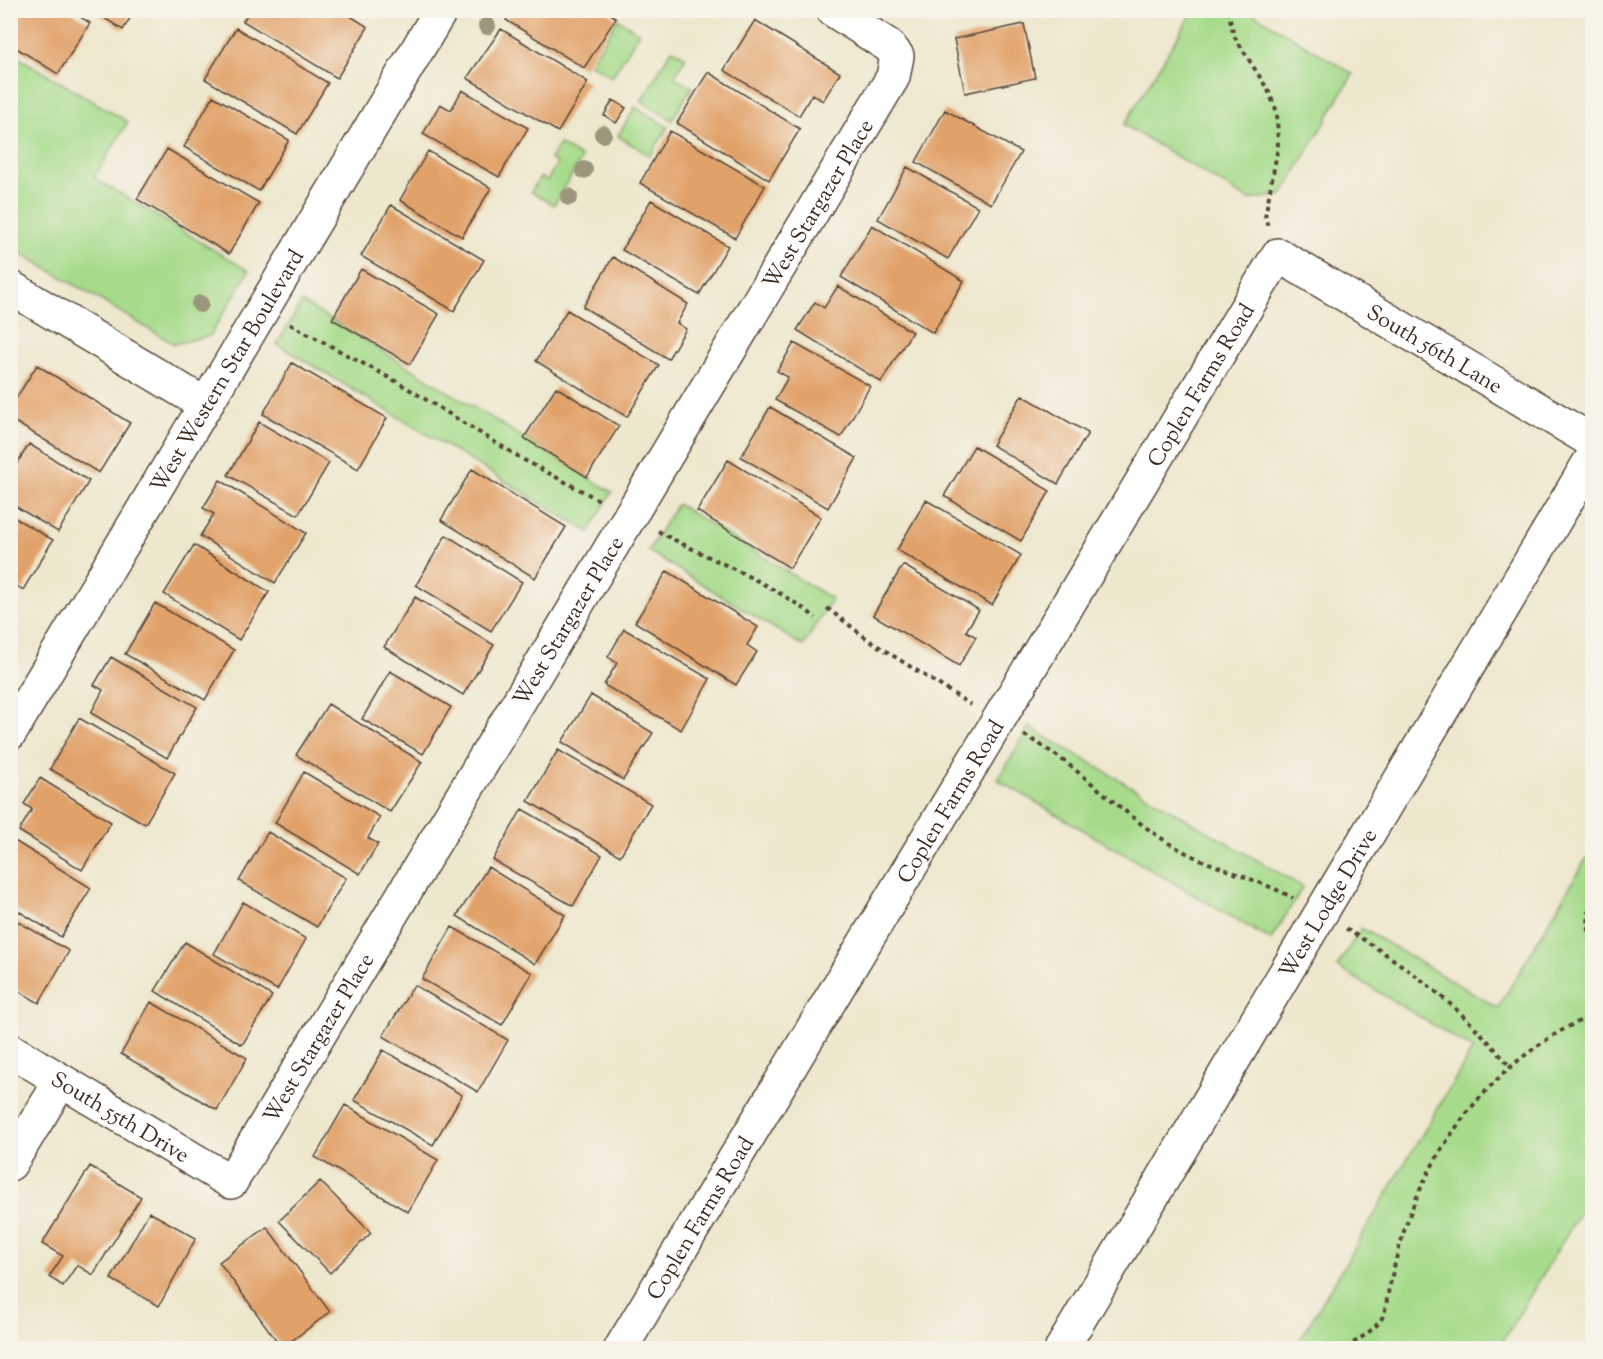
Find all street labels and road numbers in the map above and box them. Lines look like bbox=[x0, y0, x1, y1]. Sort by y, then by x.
street label: West Stargazer Place bbox=[756, 114, 883, 296]
street label: West Western Star Boulevard bbox=[144, 244, 314, 500]
street label: Coplen Farms Road bbox=[1141, 298, 1264, 474]
street label: South 56th Lane bbox=[1360, 298, 1508, 403]
street label: West Stargazer Place bbox=[507, 531, 633, 713]
street label: Coplen Farms Road bbox=[891, 715, 1014, 891]
street label: West Lodge Drive bbox=[1272, 823, 1387, 986]
street label: West Stargazer Place bbox=[257, 948, 384, 1130]
street label: South 55th Drive bbox=[44, 1065, 195, 1173]
street label: Coplen Farms Road bbox=[640, 1131, 763, 1307]

